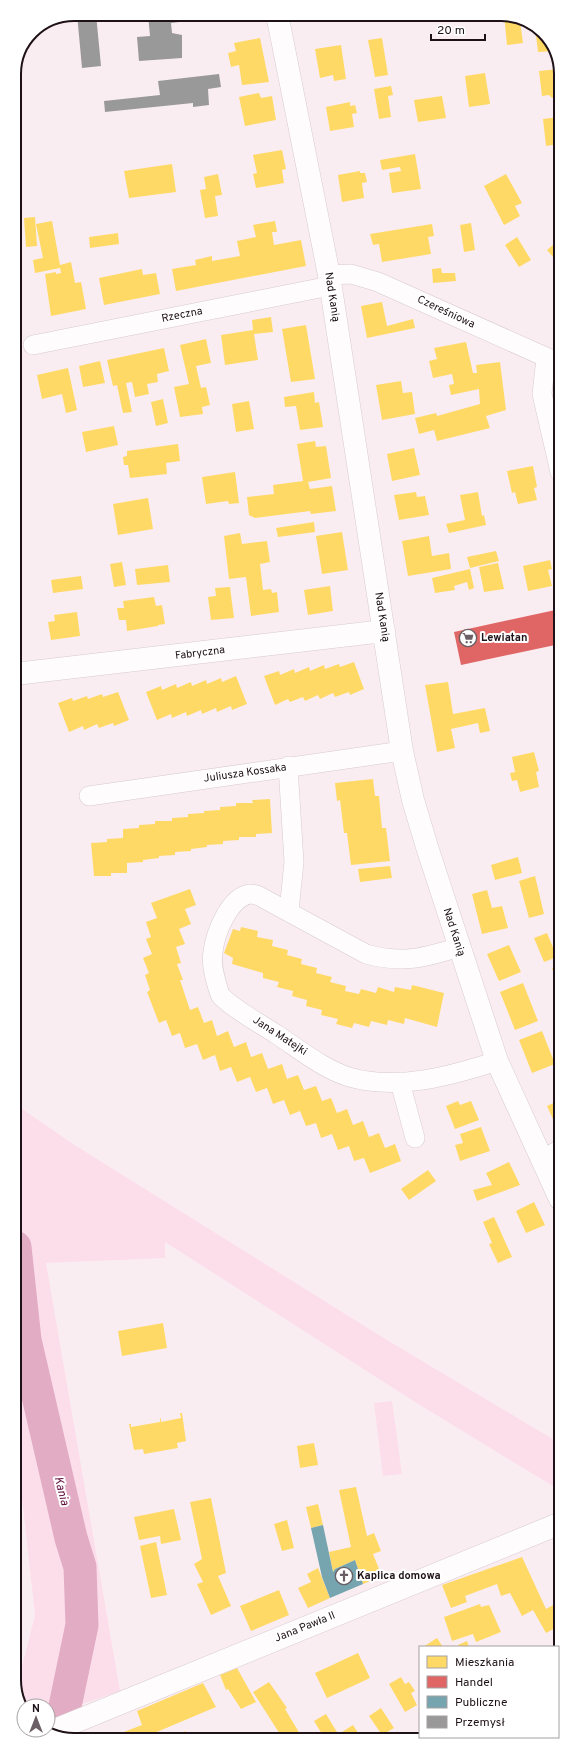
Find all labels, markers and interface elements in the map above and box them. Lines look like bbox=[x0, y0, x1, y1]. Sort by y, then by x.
scale bar bbox=[431, 16, 485, 42]
text: 20 m bbox=[437, 23, 465, 39]
street label: Nad Kanią bbox=[321, 271, 343, 323]
street label: Czereśniowa bbox=[415, 293, 477, 332]
street label: Rzeczna bbox=[160, 304, 204, 326]
street label: Nad Kanią bbox=[371, 591, 393, 643]
supermarket icon: Lewiatan bbox=[458, 628, 478, 648]
place label: Lewiatan bbox=[481, 631, 528, 645]
street label: Fabryczna bbox=[174, 643, 226, 663]
street label: Juliusza Kossaka bbox=[203, 760, 287, 786]
street label: Nad Kanią bbox=[440, 906, 468, 958]
street label: Jana Matejki bbox=[250, 1013, 310, 1059]
water label: Kania bbox=[50, 1475, 72, 1508]
church icon: Kaplica domowa bbox=[334, 1566, 354, 1586]
place label: Kaplica domowa bbox=[357, 1569, 441, 1583]
street label: Jana Pawła II bbox=[273, 1608, 337, 1646]
legend bbox=[419, 1646, 559, 1738]
text: Mieszkania bbox=[455, 1655, 514, 1671]
text: Handel bbox=[455, 1675, 493, 1691]
text: Publiczne bbox=[455, 1695, 507, 1711]
north arrow bbox=[16, 1698, 56, 1738]
text: N bbox=[32, 1702, 40, 1716]
text: Przemysł bbox=[455, 1715, 505, 1731]

